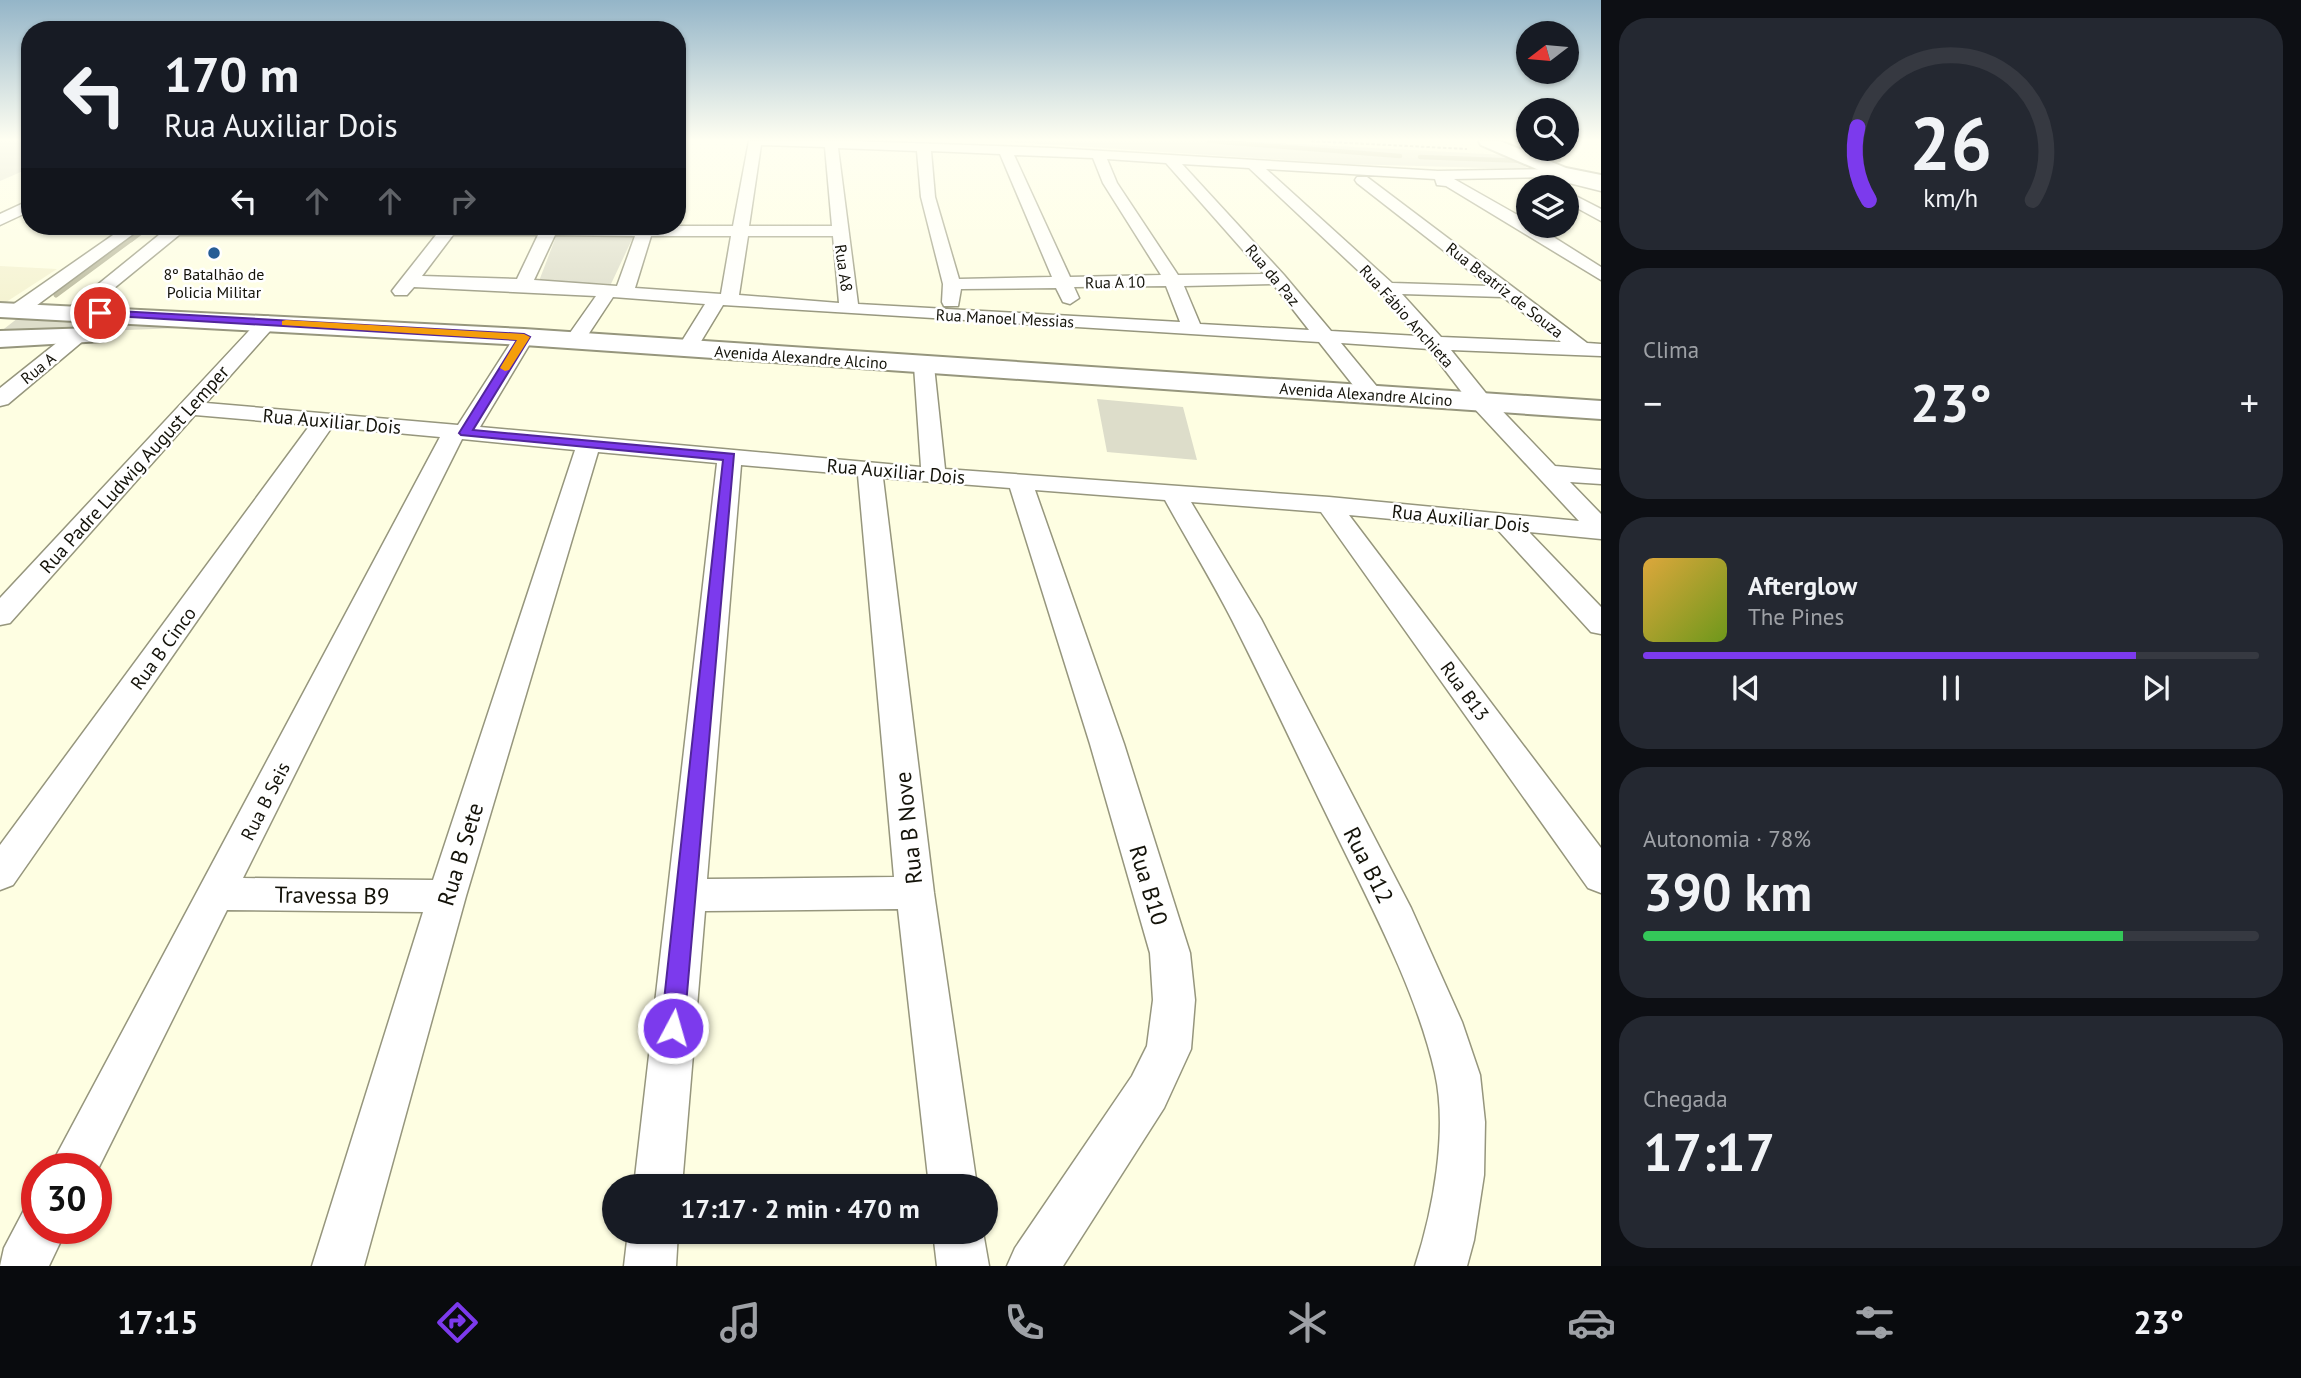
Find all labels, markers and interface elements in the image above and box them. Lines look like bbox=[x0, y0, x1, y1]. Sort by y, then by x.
north arrow bbox=[1516, 21, 1578, 84]
map controls bbox=[1516, 21, 1579, 238]
text: 170 m bbox=[164, 42, 299, 106]
icon: left bbox=[49, 49, 140, 140]
text: 26 bbox=[1910, 96, 1992, 190]
button: search bbox=[1516, 98, 1579, 161]
text: Rua Auxiliar Dois bbox=[164, 104, 398, 146]
button: layers bbox=[1516, 175, 1579, 238]
icon: left bbox=[225, 182, 263, 220]
icon: ahead bbox=[298, 182, 336, 220]
icon: ahead bbox=[371, 182, 409, 220]
icon: right bbox=[444, 182, 482, 220]
text: km/h bbox=[1924, 182, 1978, 214]
street label: Rua Beatriz de Souza bbox=[1442, 238, 1568, 342]
street label: Rua da Paz bbox=[1241, 240, 1305, 310]
street label: Rua A8 bbox=[831, 243, 857, 293]
marker: 8º Batalhão de Policia Militar bbox=[206, 245, 222, 261]
street label: Rua Fábio Anchieta bbox=[1356, 260, 1458, 372]
place label: 8º Batalhão de Policia Militar bbox=[164, 264, 264, 302]
street label: Rua A 10 bbox=[1085, 271, 1145, 293]
pin bbox=[70, 283, 130, 343]
icon: arrive bbox=[81, 294, 119, 332]
street label: Rua Manoel Messias bbox=[935, 304, 1075, 332]
text: Clima bbox=[1643, 335, 1699, 364]
street label: Avenida Alexandre Alcino bbox=[714, 341, 888, 373]
street label: Rua A bbox=[17, 348, 60, 388]
street label: Rua Padre Ludwig August Lemper bbox=[34, 360, 234, 578]
text: 23° bbox=[1910, 369, 1992, 436]
street label: Avenida Alexandre Alcino bbox=[1279, 378, 1453, 410]
text: − bbox=[1643, 378, 1662, 427]
text: + bbox=[2240, 378, 2259, 427]
street label: Rua Auxiliar Dois bbox=[262, 403, 402, 439]
street label: Rua Auxiliar Dois bbox=[826, 453, 966, 489]
street label: Rua Auxiliar Dois bbox=[1391, 499, 1531, 537]
text: Afterglow bbox=[1748, 569, 1857, 602]
street label: Rua B Cinco bbox=[125, 602, 201, 694]
text: The Pines bbox=[1748, 602, 1844, 631]
street label: Rua B13 bbox=[1435, 657, 1495, 725]
icon: previous bbox=[1727, 669, 1765, 707]
icon: pause bbox=[1932, 669, 1970, 707]
icon: next bbox=[2137, 669, 2175, 707]
street label: Rua B Seis bbox=[235, 758, 295, 844]
street label: Rua B Nove bbox=[888, 770, 928, 886]
street label: Rua B Sete bbox=[431, 799, 489, 909]
street label: Rua B12 bbox=[1337, 822, 1401, 908]
text: Autonomia · 78% bbox=[1643, 824, 1811, 853]
street label: Rua B10 bbox=[1123, 842, 1175, 928]
text: 390 km bbox=[1643, 858, 1812, 925]
street label: Travessa B9 bbox=[274, 879, 390, 911]
position arrow bbox=[636, 991, 710, 1065]
text: Chegada bbox=[1643, 1084, 1728, 1113]
text: 17:17 bbox=[1643, 1118, 1775, 1185]
speed limit sign: 30 bbox=[21, 1153, 112, 1244]
text: 17:17 · 2 min · 470 m bbox=[680, 1192, 920, 1225]
icon: directions bbox=[433, 1298, 482, 1347]
icon: music bbox=[716, 1298, 765, 1347]
icon: phone bbox=[1000, 1298, 1049, 1347]
icon: climate bbox=[1283, 1298, 1332, 1347]
icon: car bbox=[1567, 1298, 1616, 1347]
icon: filters bbox=[1850, 1298, 1899, 1347]
text: 17:15 bbox=[117, 1301, 198, 1343]
text: 23° bbox=[2133, 1301, 2184, 1343]

